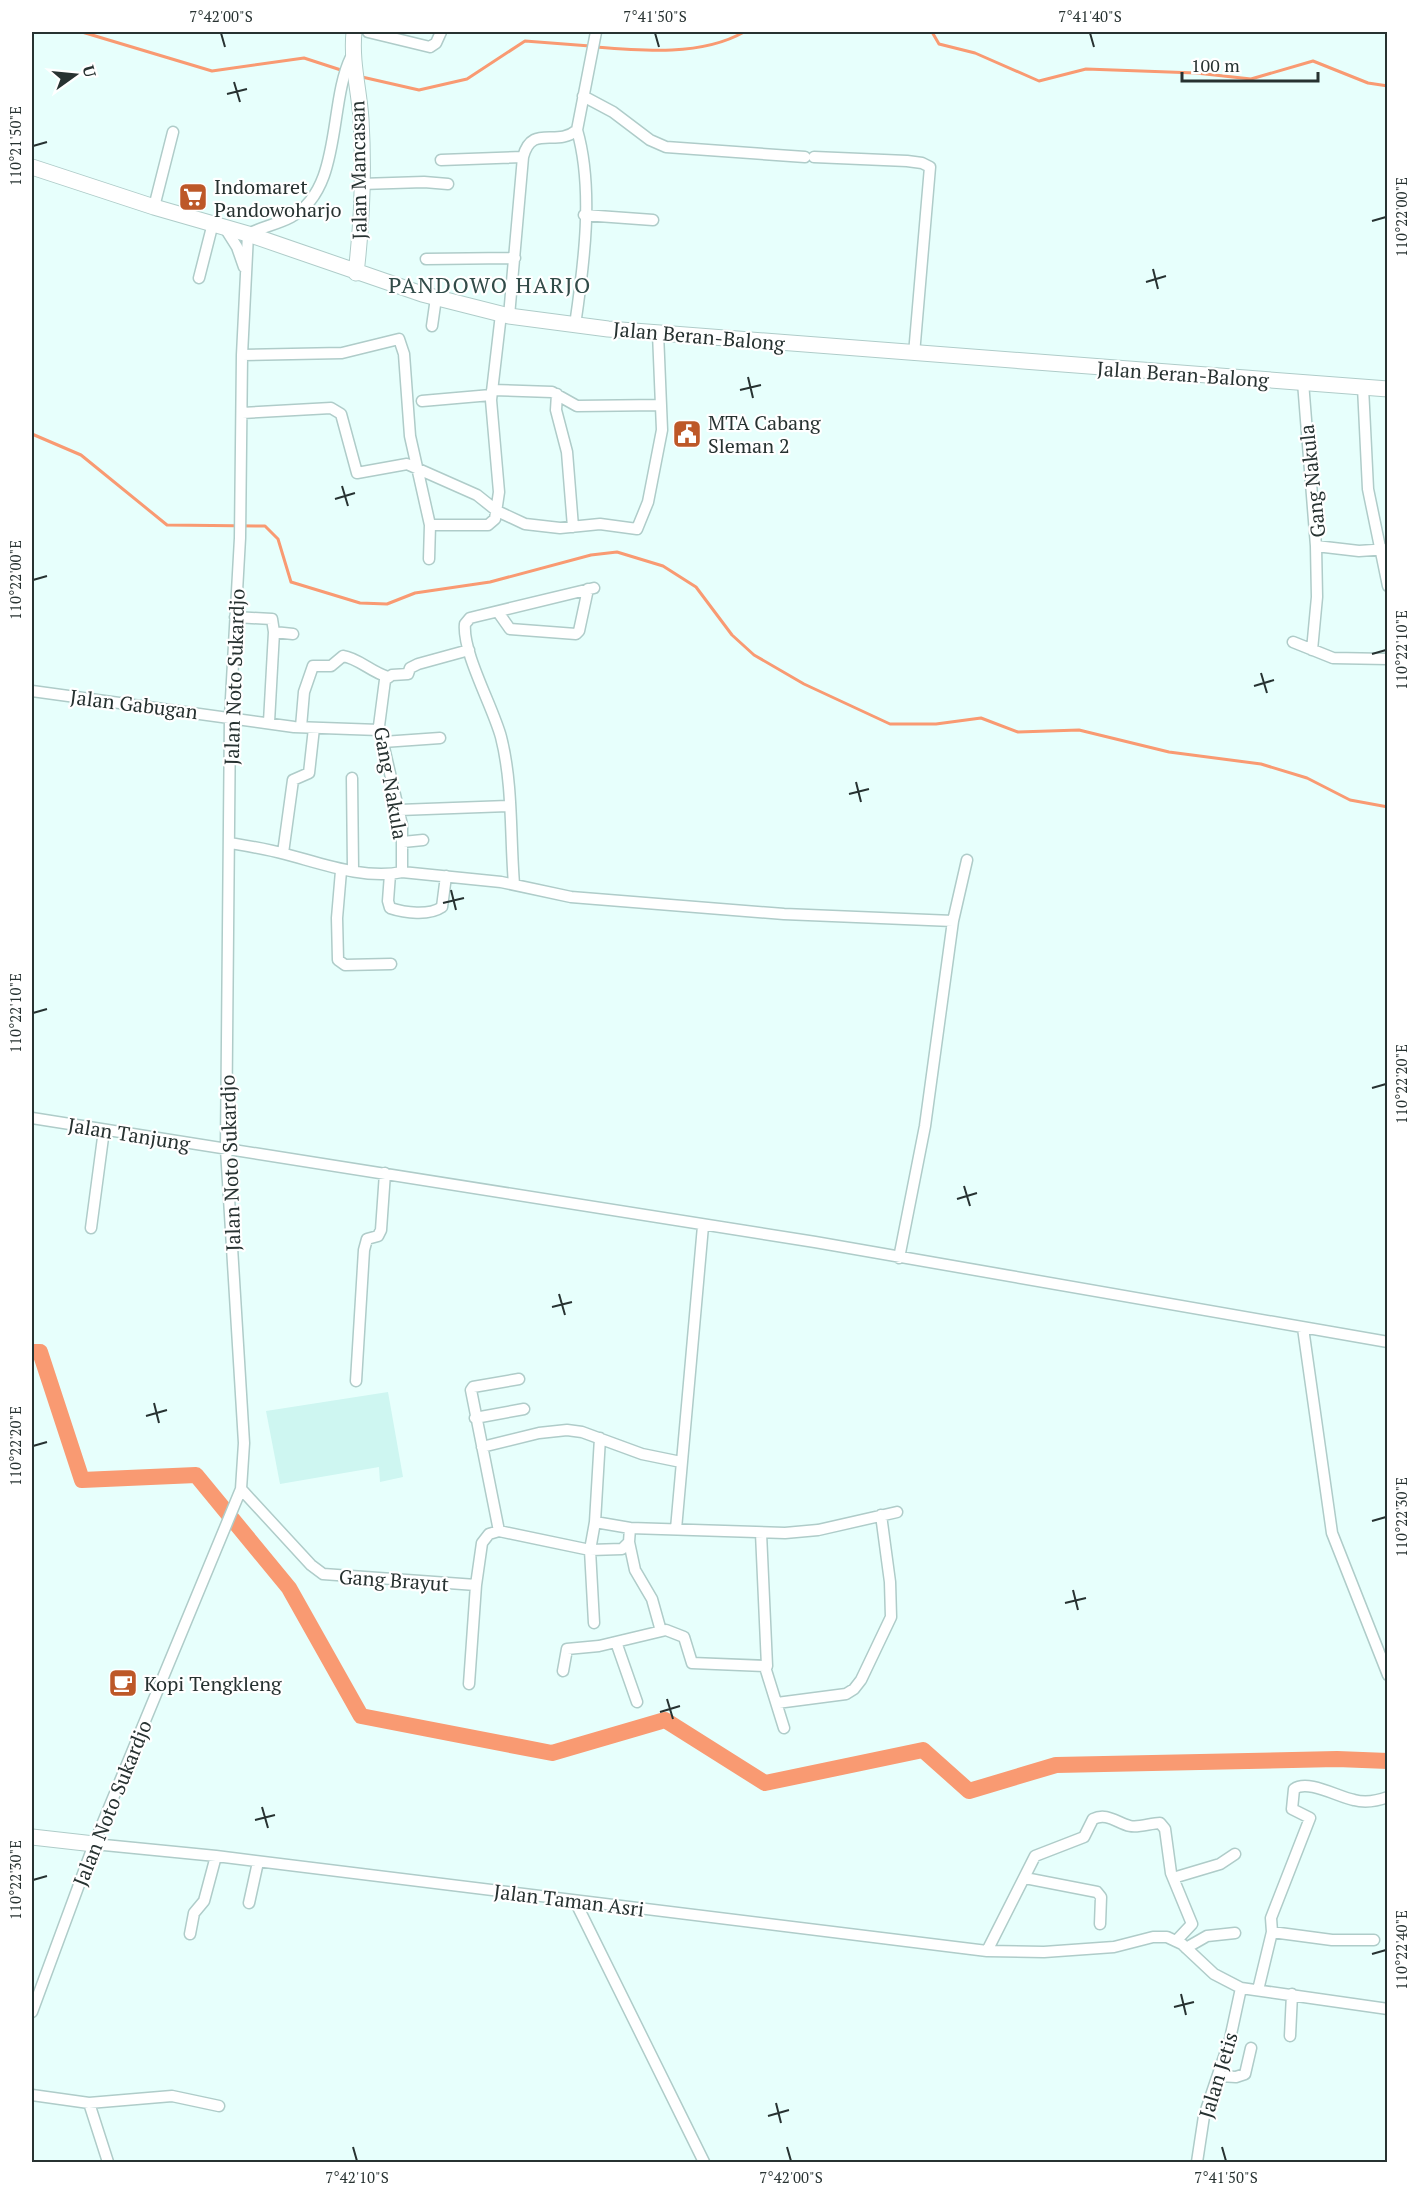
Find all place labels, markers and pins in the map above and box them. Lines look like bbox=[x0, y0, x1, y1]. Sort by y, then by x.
place label: Indomaret Pandowoharjo bbox=[214, 173, 342, 223]
supermarket icon: Indomaret Pandowoharjo bbox=[177, 181, 209, 213]
place label: MTA Cabang Sleman 2 bbox=[708, 409, 821, 459]
public building icon: MTA Cabang Sleman 2 bbox=[671, 418, 703, 450]
cafe icon: Kopi Tengkleng bbox=[107, 1667, 139, 1699]
place label: Kopi Tengkleng bbox=[144, 1670, 282, 1697]

